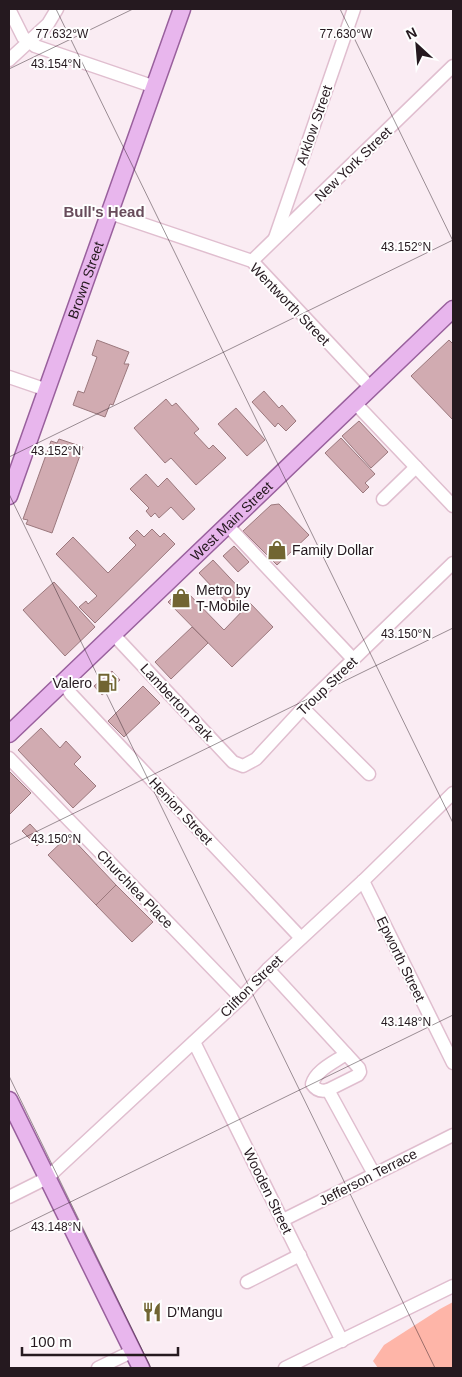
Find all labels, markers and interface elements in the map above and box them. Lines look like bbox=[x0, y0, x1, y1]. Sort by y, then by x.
north arrow bbox=[392, 20, 442, 70]
text: N bbox=[403, 24, 419, 43]
text: 77.632°W bbox=[36, 27, 89, 41]
text: 77.630°W bbox=[320, 27, 373, 41]
text: 43.154°N bbox=[31, 57, 81, 71]
street label: Arklow Street bbox=[293, 83, 335, 167]
street label: New York Street bbox=[311, 123, 395, 205]
district label: Bull's Head bbox=[63, 203, 145, 220]
street label: Brown Street bbox=[65, 239, 107, 321]
text: 43.152°N bbox=[381, 240, 431, 254]
street label: Wentworth Street bbox=[247, 260, 333, 348]
text: 43.152°N bbox=[31, 444, 81, 458]
street label: West Main Street bbox=[187, 478, 276, 564]
shop icon: Family Dollar bbox=[266, 539, 288, 561]
place label: Family Dollar bbox=[292, 542, 374, 558]
place label: Metro by T-Mobile bbox=[196, 582, 250, 614]
shop icon: Metro by T-Mobile bbox=[170, 587, 192, 609]
text: 43.150°N bbox=[381, 627, 431, 641]
street label: Troup Street bbox=[294, 653, 360, 719]
street label: Lamberton Park bbox=[137, 660, 217, 745]
fuel station icon: Valero bbox=[96, 672, 118, 694]
place label: Valero bbox=[53, 675, 92, 691]
street label: Henion Street bbox=[146, 774, 216, 848]
text: 43.150°N bbox=[31, 832, 81, 846]
street label: Churchlea Place bbox=[94, 846, 177, 932]
street label: Epworth Street bbox=[374, 914, 429, 1004]
street label: Clifton Street bbox=[217, 952, 285, 1020]
text: 43.148°N bbox=[381, 1015, 431, 1029]
street label: Jefferson Terrace bbox=[316, 1145, 420, 1209]
street label: Wooden Street bbox=[240, 1146, 296, 1236]
text: 43.148°N bbox=[31, 1220, 81, 1234]
restaurant icon: D'Mangu bbox=[141, 1301, 163, 1323]
place label: D'Mangu bbox=[167, 1304, 223, 1320]
scale bar bbox=[22, 1324, 179, 1356]
text: 100 m bbox=[30, 1333, 72, 1350]

